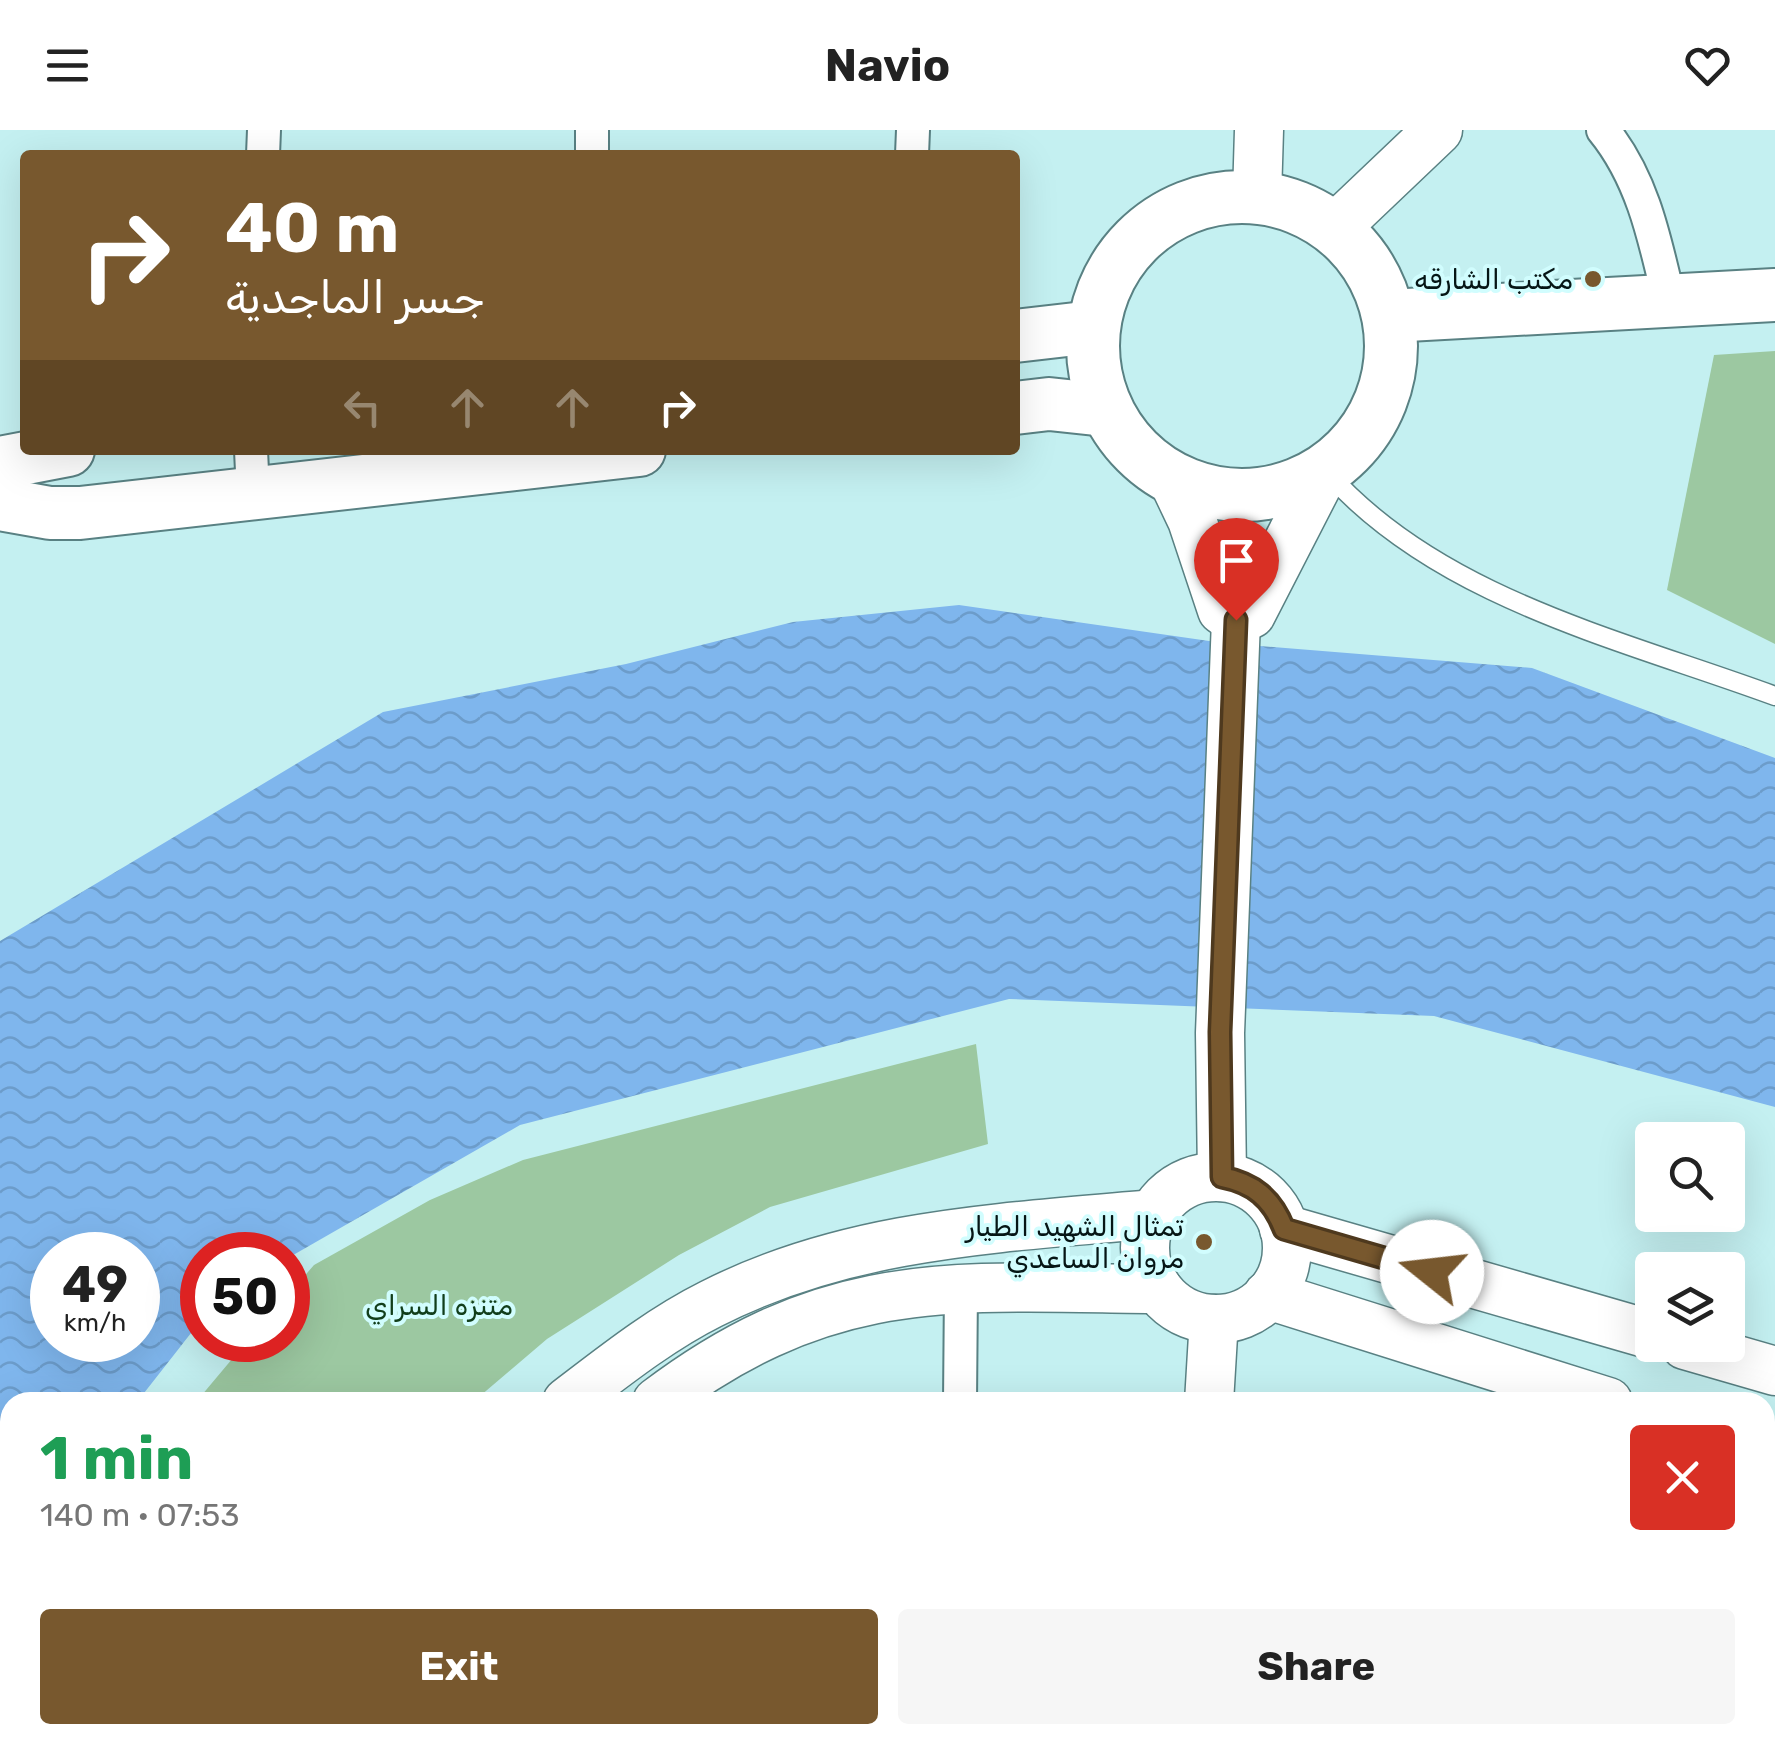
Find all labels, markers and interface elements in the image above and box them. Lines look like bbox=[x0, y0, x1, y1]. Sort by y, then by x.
icon: menu bbox=[40, 38, 95, 93]
icon: heart bbox=[1680, 38, 1735, 93]
text: Navio bbox=[825, 39, 950, 92]
text: 40 m bbox=[225, 187, 399, 270]
icon: right bbox=[60, 190, 190, 320]
place label: مكتب الشارقه bbox=[1414, 263, 1573, 296]
marker: مكتب الشارقه bbox=[1582, 268, 1604, 290]
text: جسر الماجدية bbox=[225, 271, 485, 324]
icon: left bbox=[335, 380, 390, 435]
icon: ahead bbox=[440, 380, 495, 435]
icon: ahead bbox=[545, 380, 600, 435]
icon: right bbox=[650, 380, 705, 435]
pin bbox=[1194, 518, 1279, 621]
icon: arrive bbox=[1209, 533, 1264, 588]
map controls bbox=[1635, 1122, 1745, 1362]
button: search bbox=[1635, 1122, 1745, 1232]
place label: تمثال الشهيد الطيار مروان الساعدي bbox=[964, 1210, 1184, 1278]
position arrow bbox=[1380, 1220, 1484, 1324]
marker: تمثال الشهيد الطيار مروان الساعدي bbox=[1193, 1231, 1215, 1253]
speed limit sign: 50 bbox=[180, 1232, 310, 1362]
button: layers bbox=[1635, 1252, 1745, 1362]
text: 49 bbox=[62, 1255, 128, 1315]
park label: متنزه السراي bbox=[365, 1289, 513, 1325]
text: km/h bbox=[64, 1308, 126, 1337]
text: 1 min bbox=[40, 1423, 193, 1494]
button: close bbox=[1630, 1425, 1735, 1530]
text: 140 m · 07:53 bbox=[40, 1496, 240, 1534]
button: Exit bbox=[40, 1609, 878, 1724]
button: Share bbox=[898, 1609, 1735, 1724]

